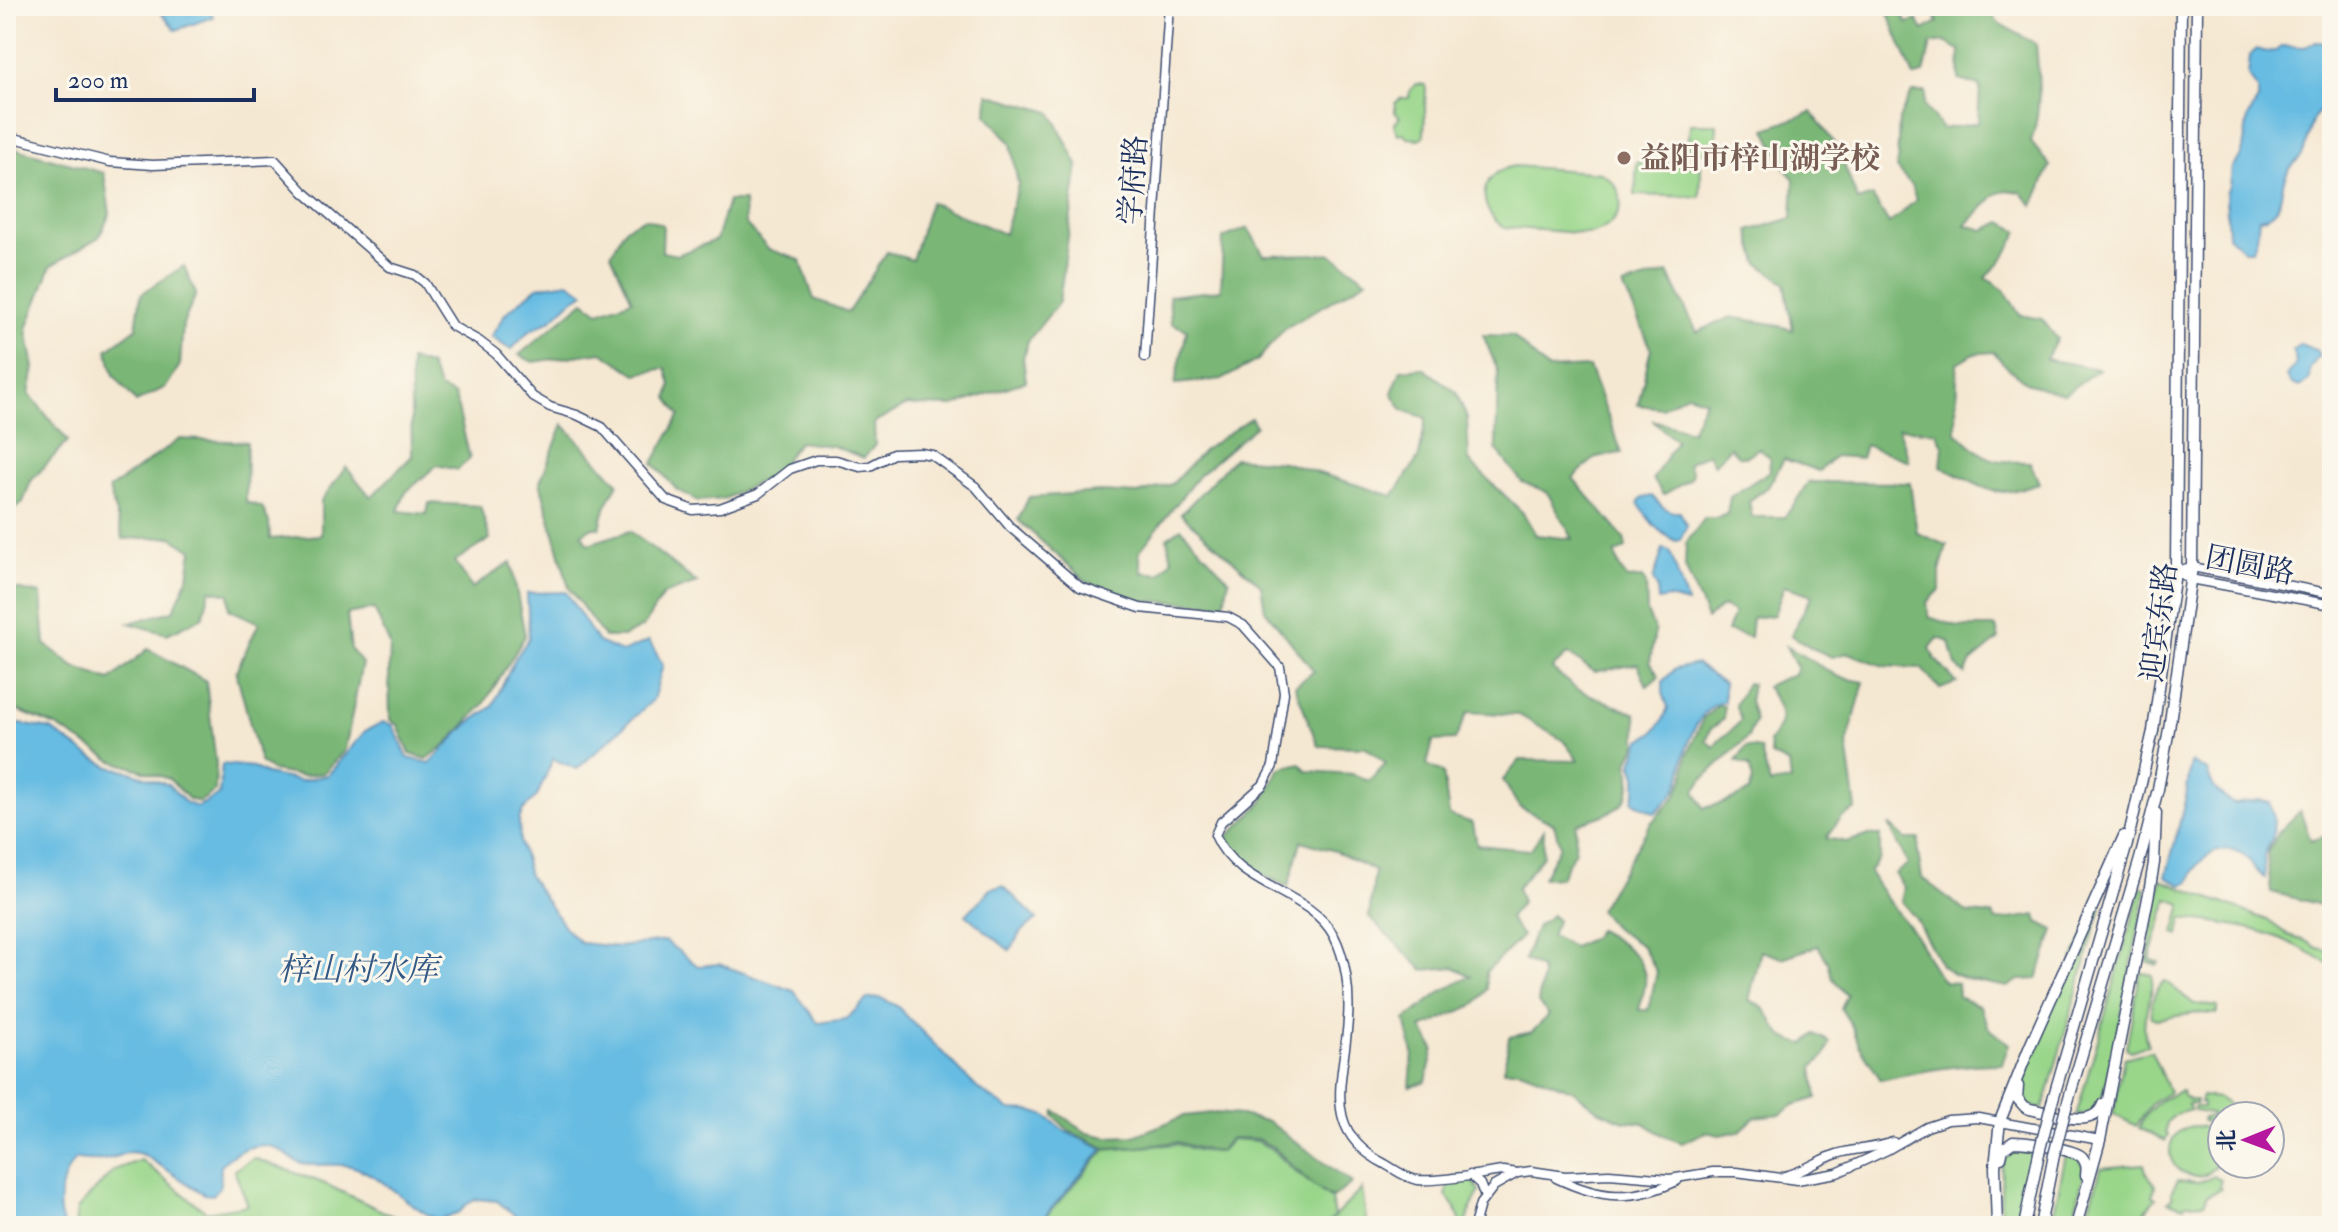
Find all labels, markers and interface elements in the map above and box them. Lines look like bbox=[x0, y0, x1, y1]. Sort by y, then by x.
scale bar bbox=[56, 52, 254, 102]
text: 200 m bbox=[68, 65, 129, 96]
street label: 学府路 bbox=[1112, 134, 1155, 226]
place label: 益阳市梓山湖学校 bbox=[1640, 140, 1880, 177]
marker: 益阳市梓山湖学校 bbox=[1615, 149, 1633, 167]
street label: 团圆路 bbox=[2202, 539, 2298, 592]
street label: 迎宾东路 bbox=[2134, 560, 2185, 684]
water label: 梓山村水库 bbox=[278, 950, 443, 990]
north arrow bbox=[2206, 1100, 2286, 1180]
text: 北 bbox=[2213, 1129, 2241, 1152]

